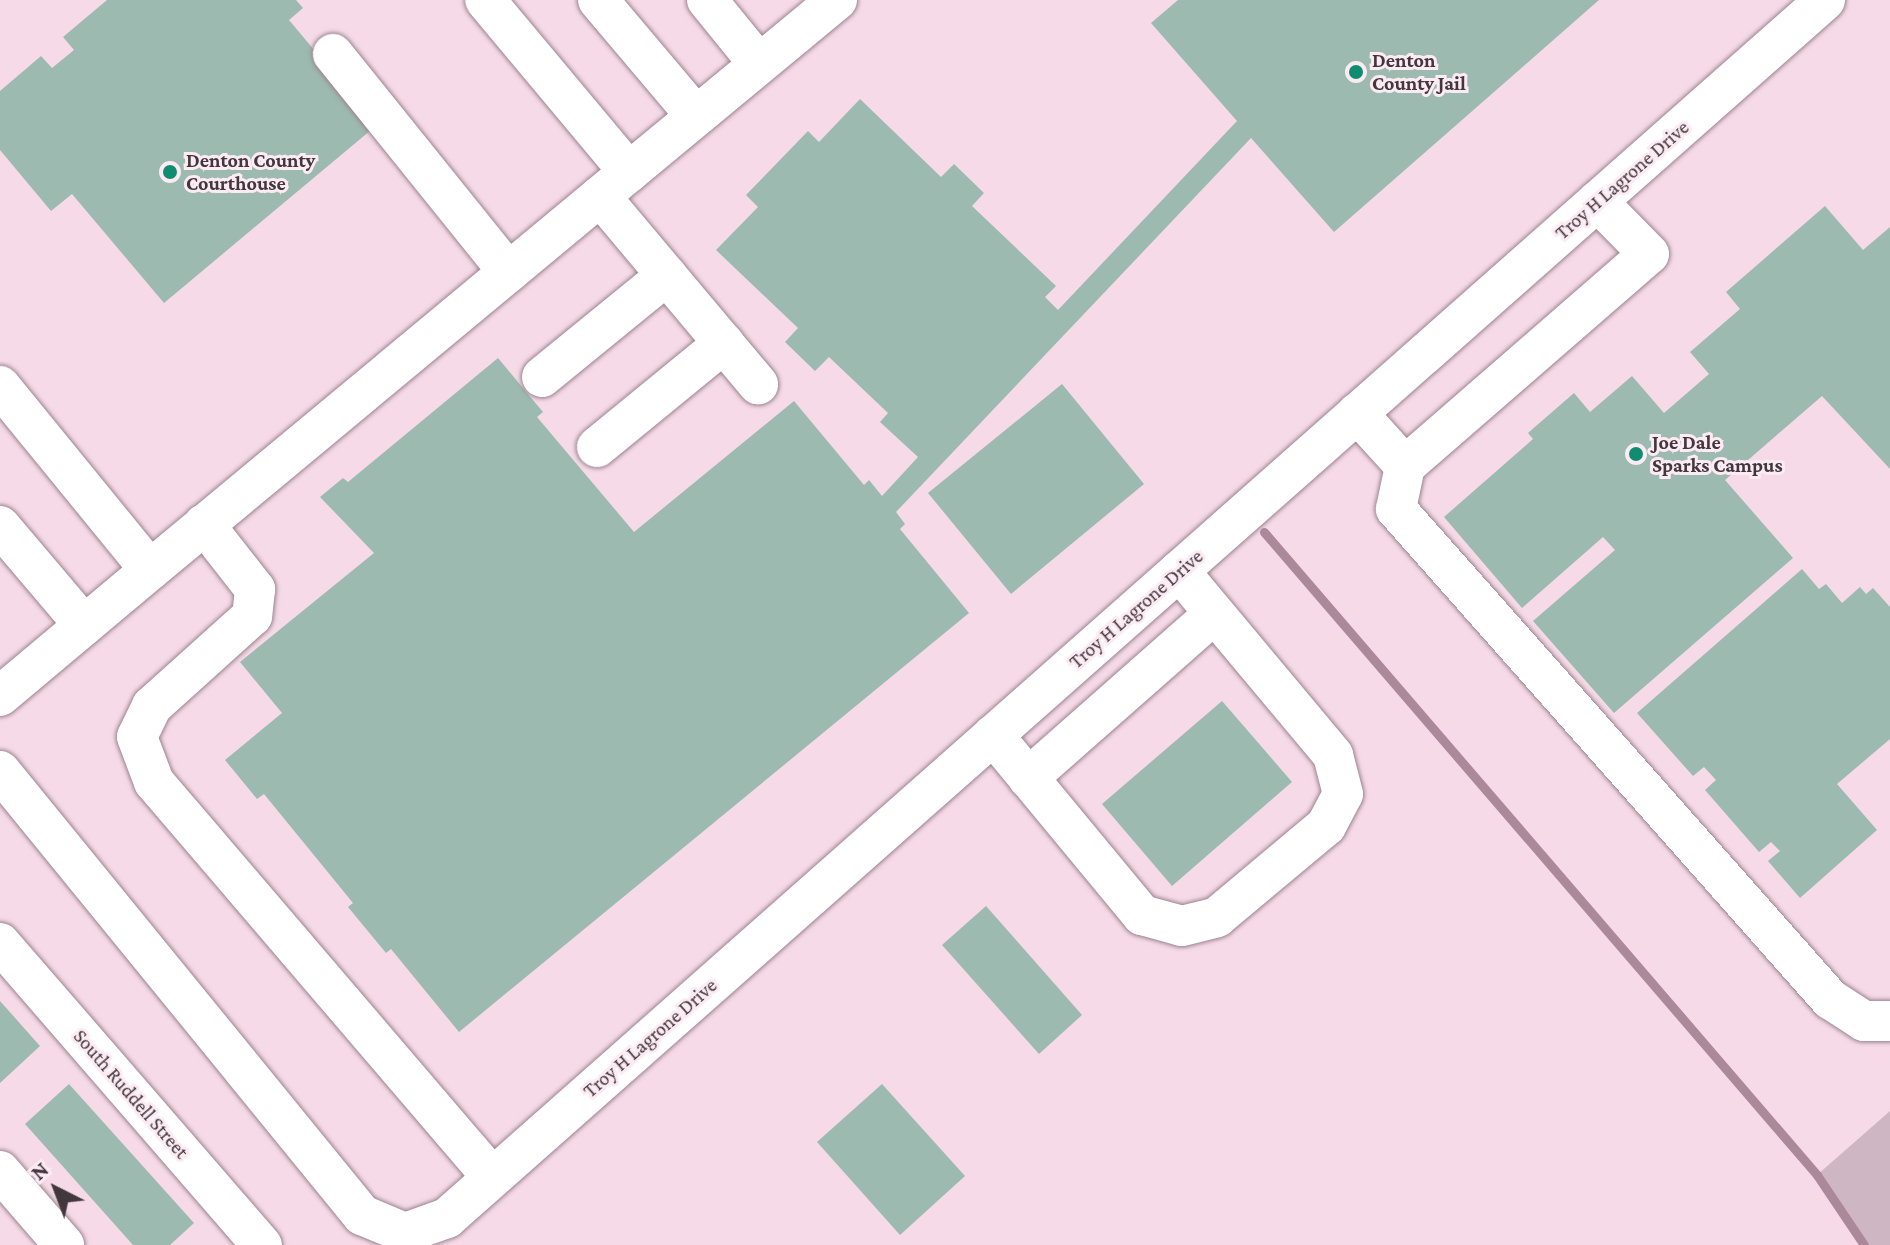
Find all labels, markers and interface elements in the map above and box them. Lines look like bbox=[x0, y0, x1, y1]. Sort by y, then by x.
place label: Denton County Jail bbox=[1372, 48, 1466, 95]
marker: Denton County Jail bbox=[1347, 63, 1365, 81]
street label: Troy H Lagrone Drive bbox=[1550, 115, 1694, 245]
place label: Denton County Courthouse bbox=[186, 148, 315, 195]
marker: Denton County Courthouse bbox=[161, 163, 179, 181]
place label: Joe Dale Sparks Campus bbox=[1652, 430, 1783, 477]
marker: Joe Dale Sparks Campus bbox=[1627, 445, 1645, 463]
street label: Troy H Lagrone Drive bbox=[1064, 544, 1208, 674]
street label: Troy H Lagrone Drive bbox=[578, 973, 722, 1103]
street label: South Ruddell Street bbox=[68, 1024, 194, 1164]
north arrow bbox=[16, 1149, 96, 1229]
text: N bbox=[26, 1156, 54, 1185]

